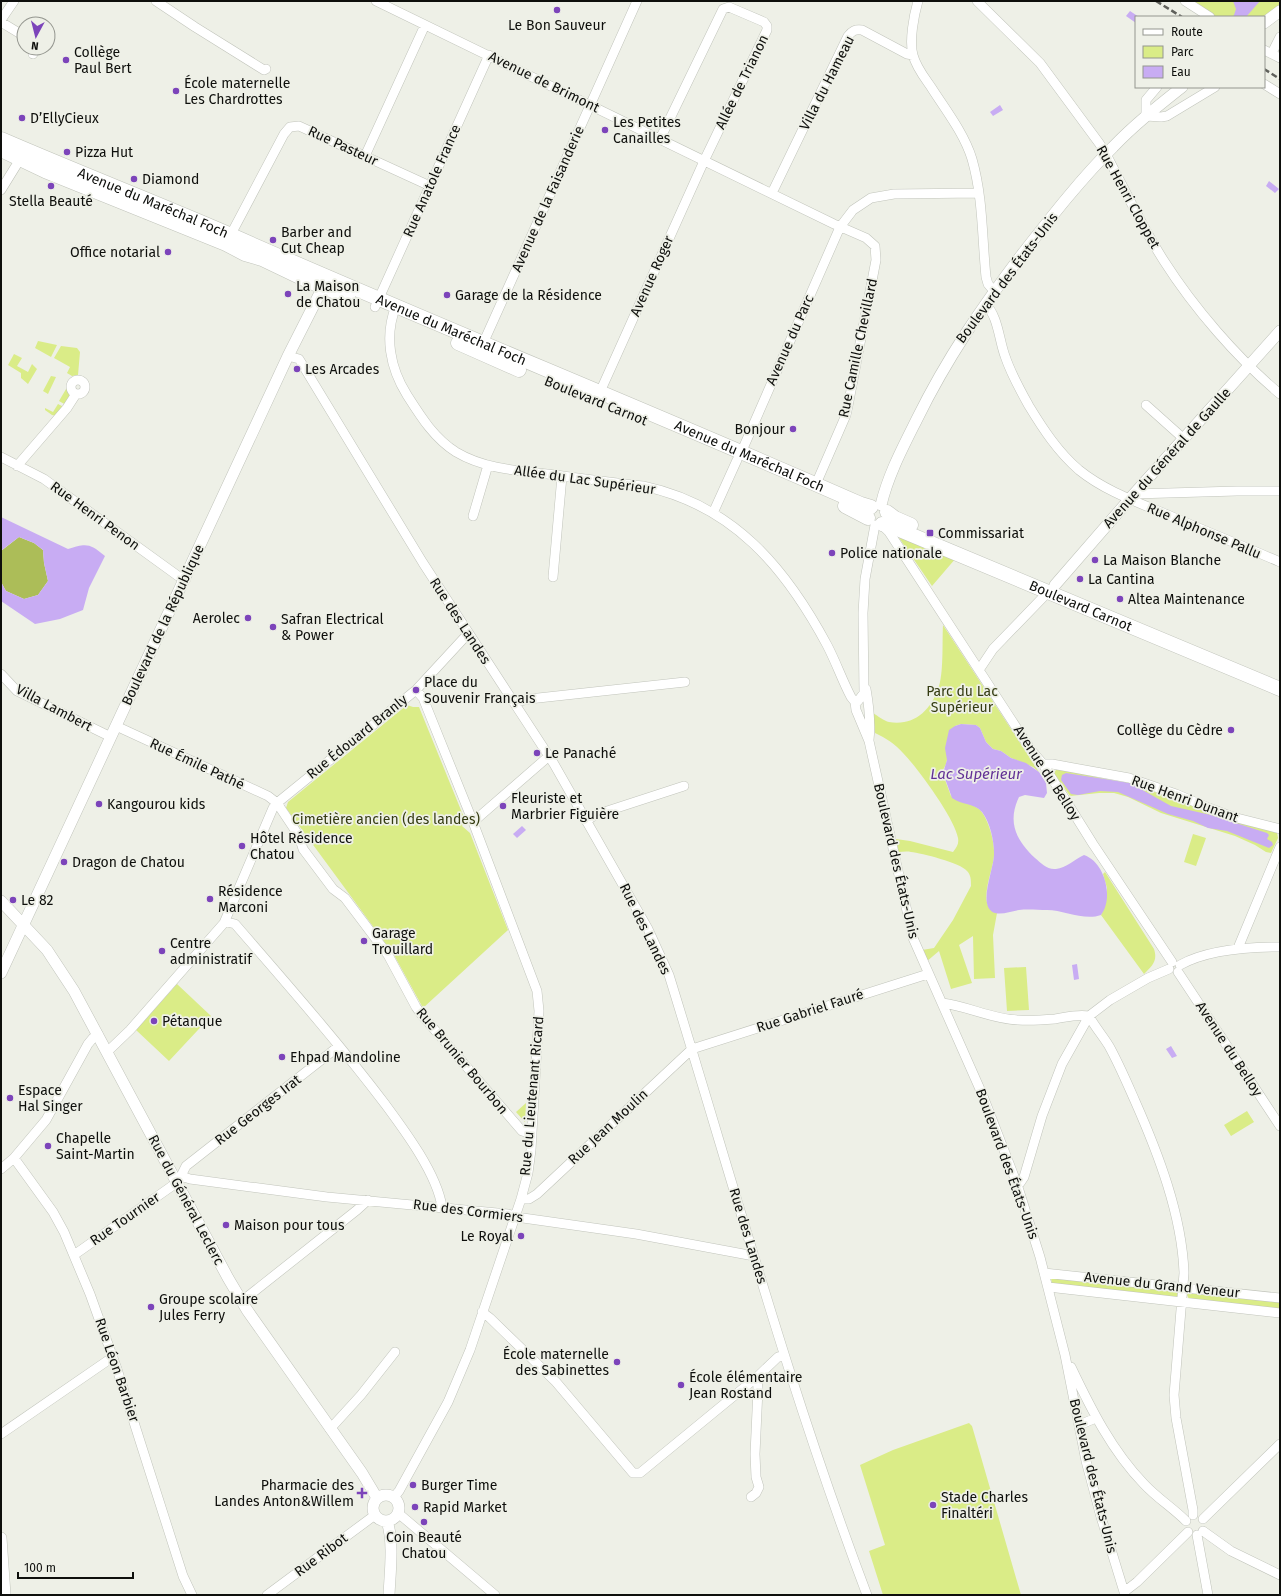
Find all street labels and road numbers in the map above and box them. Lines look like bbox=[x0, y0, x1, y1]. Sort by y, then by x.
street label: Allée de Trianon bbox=[712, 32, 772, 132]
street label: Villa du Hameau bbox=[796, 33, 858, 133]
street label: Avenue de Brimont bbox=[486, 48, 603, 117]
street label: Rue Pasteur bbox=[305, 122, 381, 170]
street label: Rue Anatole France bbox=[400, 122, 464, 240]
street label: Avenue de la Faisanderie bbox=[508, 123, 588, 275]
street label: Rue Henri Cloppet bbox=[1093, 142, 1164, 252]
street label: Avenue du Maréchal Foch bbox=[75, 164, 231, 241]
street label: Boulevard des États-Unis bbox=[952, 208, 1062, 347]
street label: Avenue Roger bbox=[627, 232, 678, 319]
street label: Rue Camille Chevillard bbox=[835, 277, 881, 419]
street label: Avenue du Maréchal Foch bbox=[374, 290, 529, 369]
street label: Avenue du Parc bbox=[762, 292, 818, 388]
street label: Boulevard Carnot bbox=[542, 373, 651, 430]
street label: Avenue du Général de Gaulle bbox=[1099, 384, 1235, 532]
street label: Avenue du Maréchal Foch bbox=[672, 416, 827, 496]
street label: Allée du Lac Supérieur bbox=[513, 462, 657, 498]
street label: Rue Henri Penon bbox=[47, 478, 143, 554]
street label: Rue Alphonse Pallu bbox=[1144, 499, 1264, 563]
street label: Boulevard de la République bbox=[118, 542, 208, 708]
street label: Rue des Landes bbox=[426, 575, 494, 668]
street label: Boulevard Carnot bbox=[1027, 577, 1136, 635]
street label: Villa Lambert bbox=[13, 681, 96, 736]
street label: Rue Édouard Branly bbox=[303, 690, 411, 783]
street label: Avenue du Belloy bbox=[1010, 722, 1084, 824]
street label: Rue Émile Pathé bbox=[147, 734, 247, 793]
street label: Rue Henri Dunant bbox=[1129, 772, 1242, 827]
street label: Boulevard des États-Unis bbox=[870, 781, 923, 941]
street label: Rue des Landes bbox=[616, 881, 675, 978]
street label: Rue Gabriel Fauré bbox=[754, 986, 866, 1036]
street label: Avenue du Belloy bbox=[1192, 998, 1266, 1100]
street label: Rue Brunier Bourbon bbox=[412, 1004, 512, 1118]
street label: Rue du Lieutenant Ricard bbox=[517, 1016, 547, 1176]
street label: Rue Georges Irat bbox=[212, 1071, 305, 1149]
street label: Rue Jean Moulin bbox=[565, 1086, 651, 1168]
street label: Boulevard des États-Unis bbox=[972, 1086, 1043, 1242]
street label: Rue du Général Leclerc bbox=[144, 1132, 228, 1268]
street label: Rue des Landes bbox=[725, 1186, 771, 1286]
street label: Rue Tournier bbox=[87, 1188, 164, 1249]
street label: Rue des Cormiers bbox=[412, 1196, 524, 1226]
street label: Avenue du Grand Veneur bbox=[1083, 1268, 1241, 1302]
street label: Rue Léon Barbier bbox=[91, 1316, 143, 1425]
street label: Boulevard des États-Unis bbox=[1066, 1397, 1122, 1556]
street label: Rue Ribot bbox=[291, 1529, 352, 1580]

